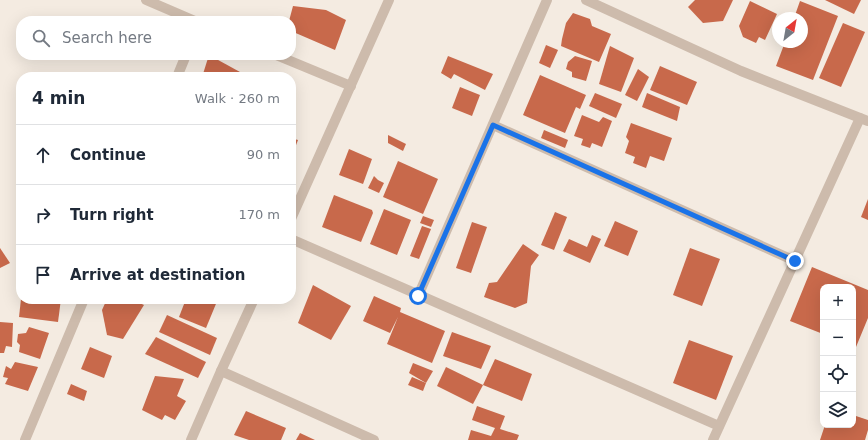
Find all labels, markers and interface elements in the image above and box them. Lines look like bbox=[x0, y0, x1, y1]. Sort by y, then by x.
north arrow bbox=[772, 12, 808, 48]
search box bbox=[16, 16, 296, 60]
icon: search bbox=[30, 27, 52, 49]
text: Search here bbox=[62, 29, 152, 47]
text: 4 min bbox=[32, 88, 85, 108]
text: Walk · 260 m bbox=[195, 91, 280, 106]
icon: ahead bbox=[32, 144, 54, 166]
text: Continue bbox=[70, 146, 146, 164]
text: 90 m bbox=[247, 147, 280, 162]
icon: right bbox=[32, 204, 54, 226]
text: Turn right bbox=[70, 206, 154, 224]
text: 170 m bbox=[238, 207, 280, 222]
route end bbox=[786, 252, 804, 270]
icon: arrive bbox=[32, 264, 54, 286]
text: Arrive at destination bbox=[70, 266, 245, 284]
map controls bbox=[820, 284, 856, 428]
button: + bbox=[820, 284, 856, 320]
route start bbox=[409, 287, 427, 305]
button: − bbox=[820, 320, 856, 356]
button: locate bbox=[820, 356, 856, 392]
button: layers bbox=[820, 392, 856, 428]

